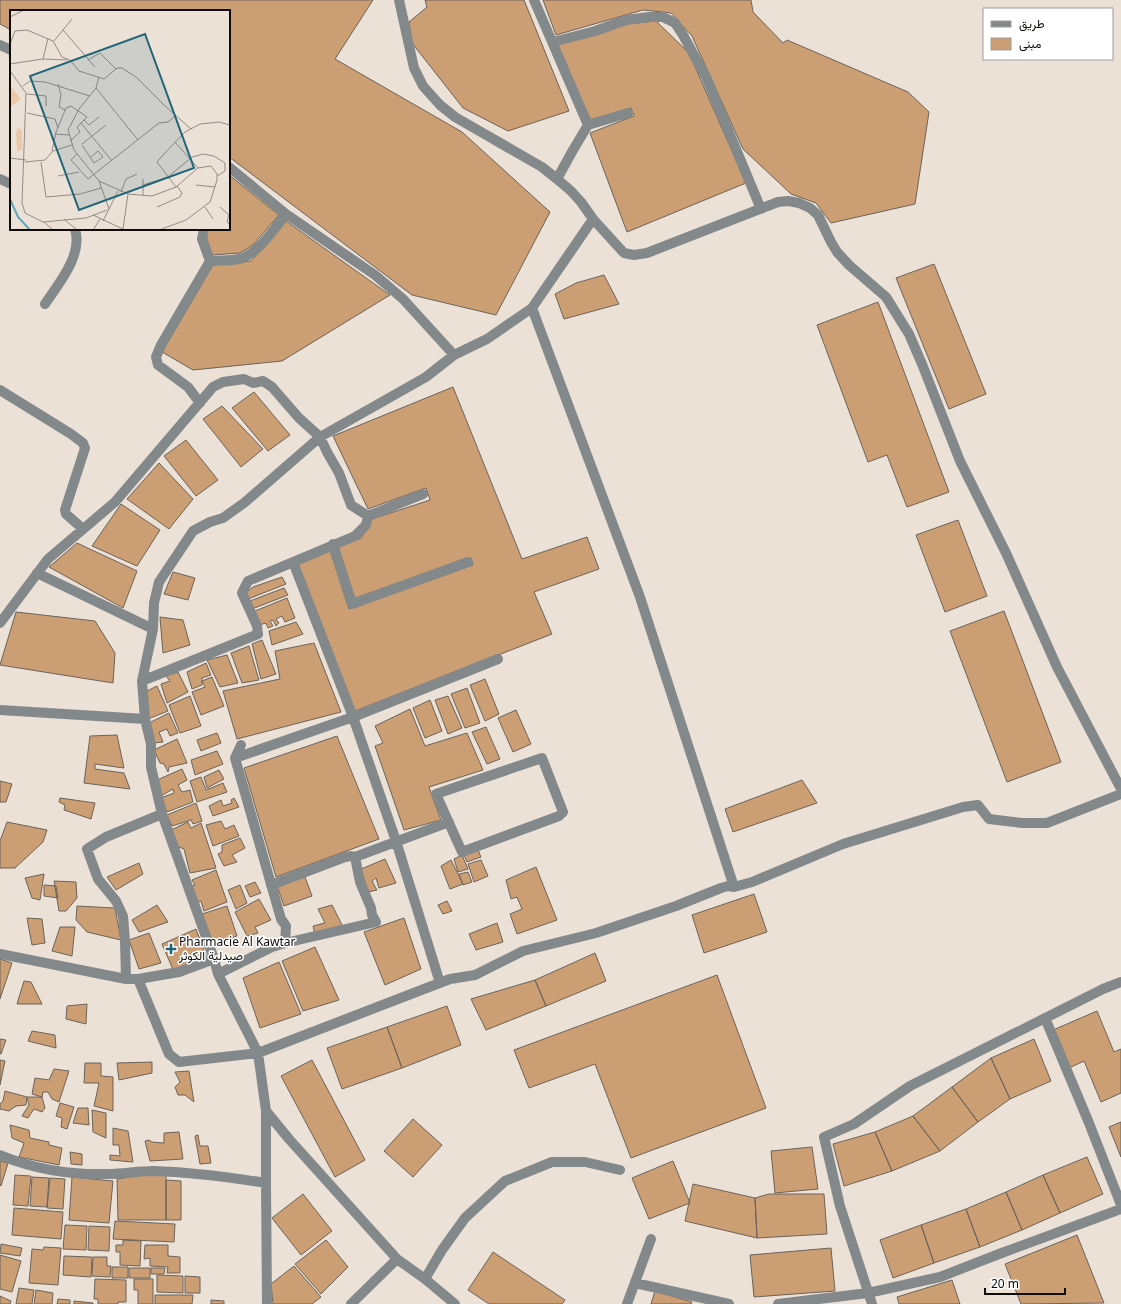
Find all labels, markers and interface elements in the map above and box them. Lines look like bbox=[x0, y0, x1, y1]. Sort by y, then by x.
legend bbox=[983, 8, 1113, 60]
inset map bbox=[10, 10, 230, 230]
text: طريق bbox=[1019, 15, 1045, 32]
text: مبنى bbox=[1019, 35, 1041, 52]
place label: Pharmacie Al Kawtar صيدلية الكوثر bbox=[178, 933, 296, 964]
marker: Pharmacie Al Kawtar صيدلية الكوثر bbox=[166, 944, 176, 954]
scale bar bbox=[985, 1270, 1065, 1296]
text: 20 m bbox=[991, 1275, 1019, 1292]

